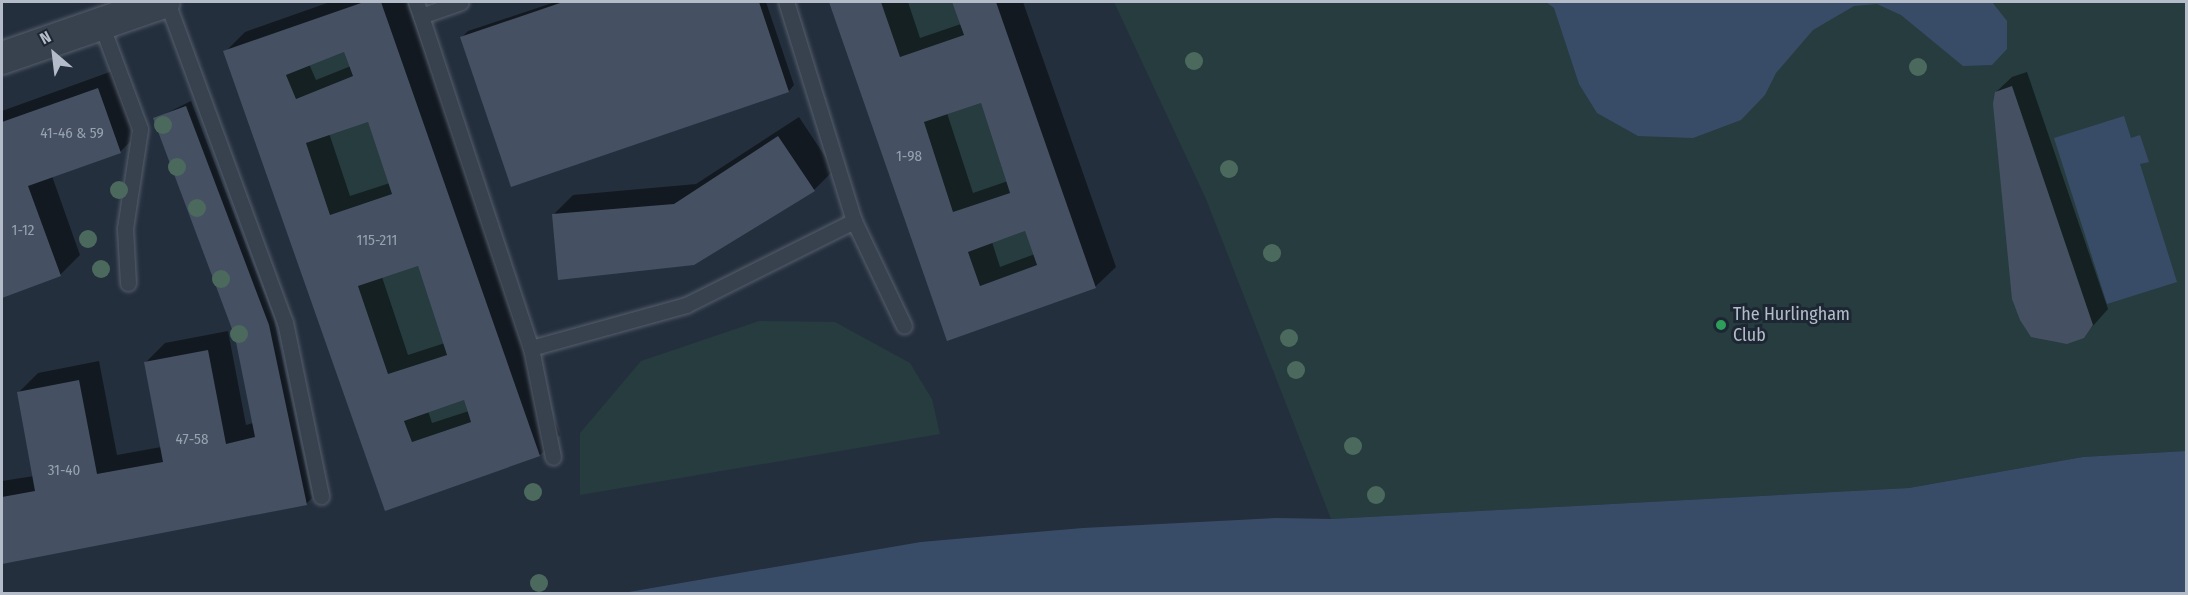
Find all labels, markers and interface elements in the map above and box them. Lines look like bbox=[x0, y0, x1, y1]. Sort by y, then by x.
north arrow bbox=[24, 24, 84, 84]
text: N bbox=[37, 27, 54, 48]
house number: 41-46 & 59 bbox=[40, 125, 104, 143]
house number: 1-98 bbox=[896, 148, 922, 166]
house number: 1-12 bbox=[12, 222, 34, 240]
house number: 115-211 bbox=[357, 232, 397, 250]
place label: The Hurlingham Club bbox=[1733, 304, 1850, 346]
marker: The Hurlingham Club bbox=[1714, 318, 1728, 332]
house number: 47-58 bbox=[176, 431, 208, 449]
house number: 31-40 bbox=[48, 462, 80, 480]

